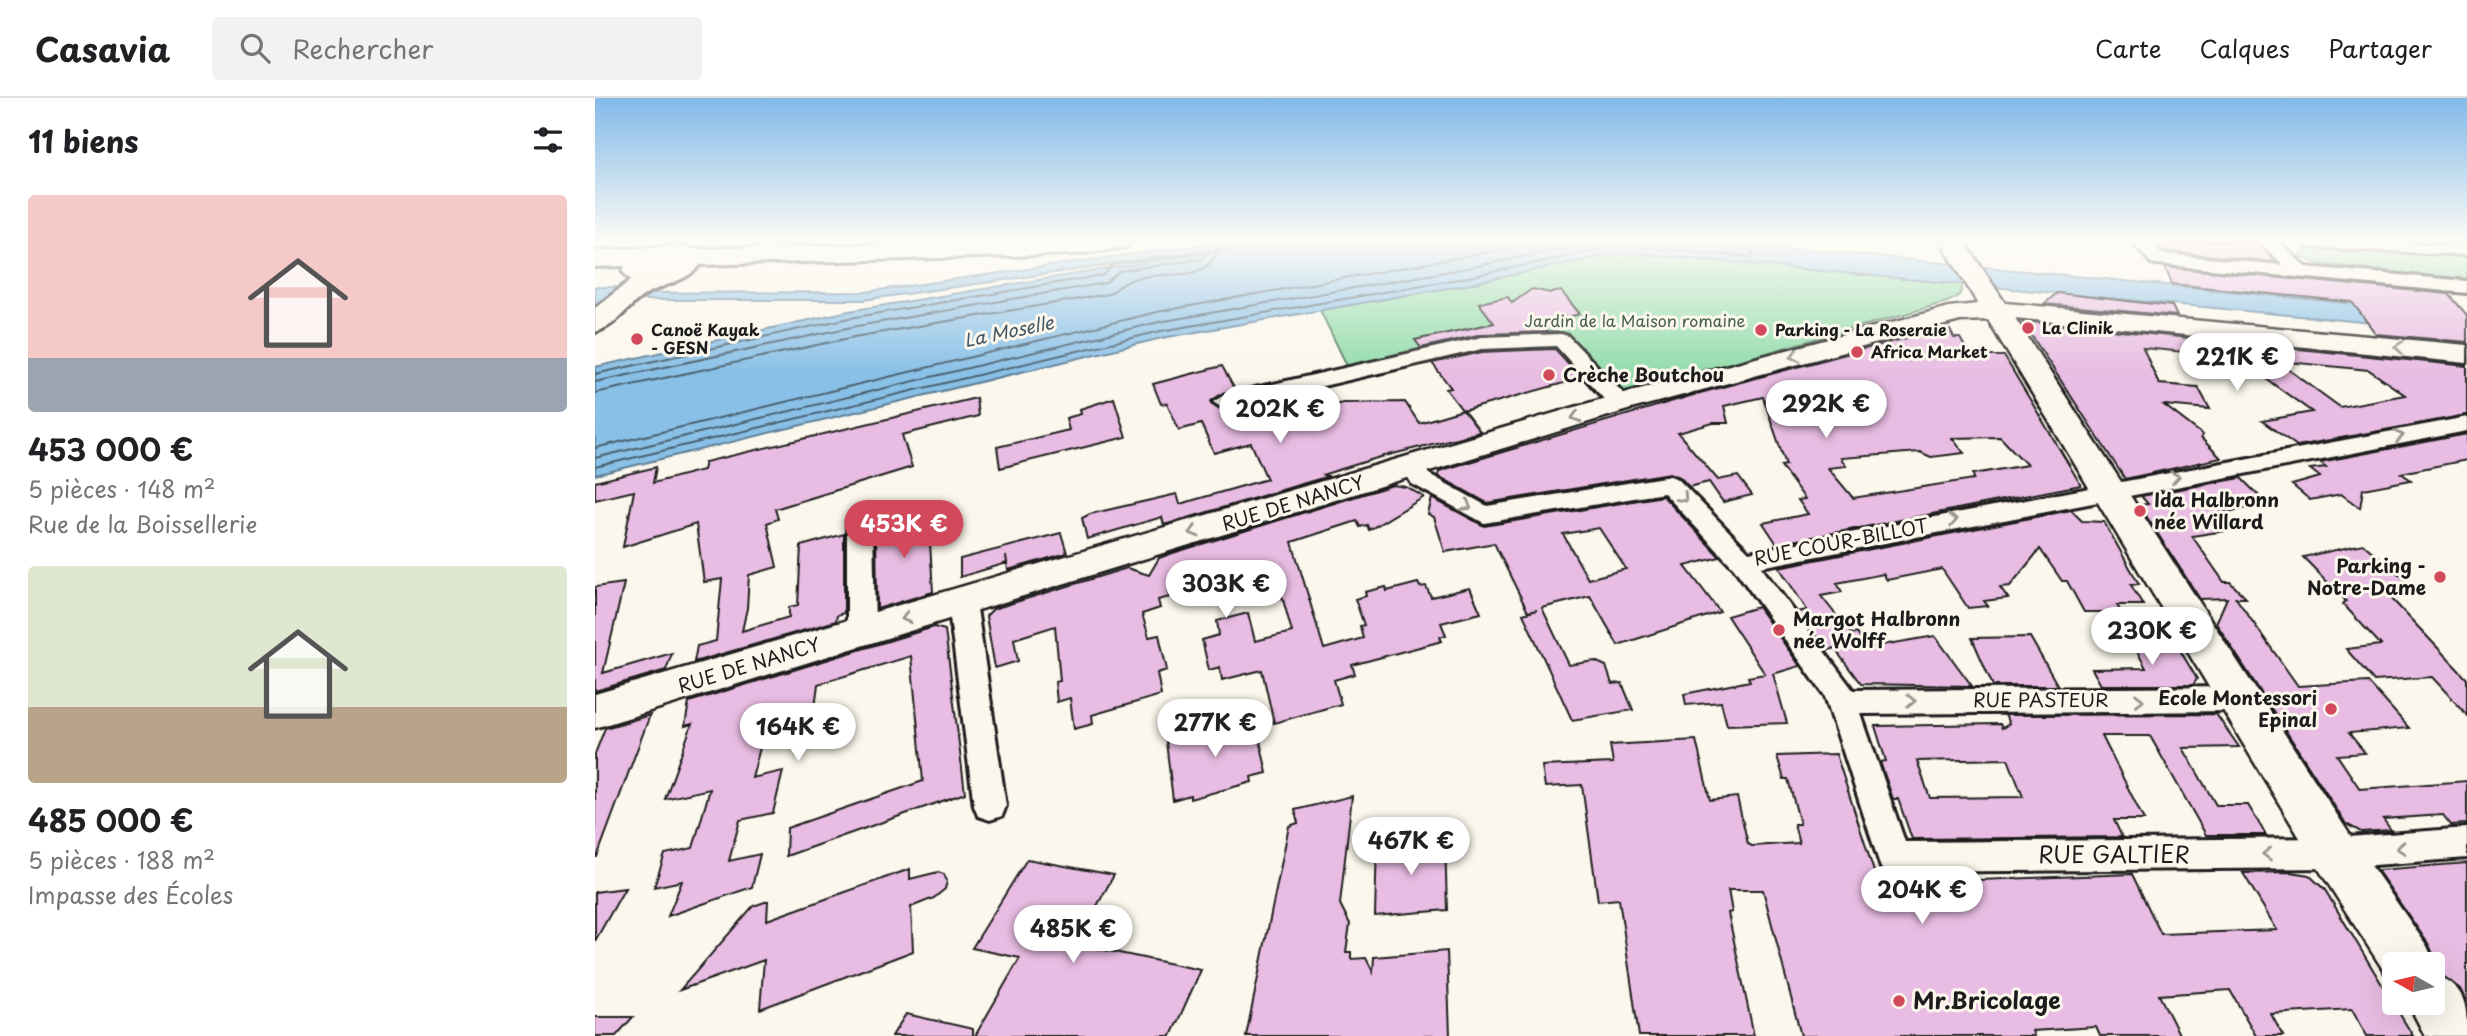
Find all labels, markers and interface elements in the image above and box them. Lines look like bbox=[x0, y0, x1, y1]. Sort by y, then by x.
search box bbox=[212, 17, 702, 80]
text: Casavia bbox=[35, 23, 170, 73]
icon: search bbox=[236, 29, 274, 67]
text: Rechercher bbox=[292, 29, 433, 68]
text: Carte bbox=[2095, 30, 2161, 66]
text: Calques bbox=[2199, 30, 2290, 66]
text: Partager bbox=[2328, 30, 2432, 66]
text: 11 biens bbox=[28, 118, 139, 163]
icon: filters bbox=[529, 121, 567, 159]
icon: home bbox=[235, 240, 361, 366]
water label: La Moselle bbox=[961, 308, 1057, 353]
park label: Jardin de la Maison romaine bbox=[1524, 308, 1746, 332]
place label: La Clinik bbox=[2042, 315, 2114, 339]
place label: Canoë Kayak - GESN bbox=[651, 317, 760, 359]
place label: Parking - La Roseraie bbox=[1775, 317, 1947, 341]
marker: La Clinik bbox=[2020, 320, 2036, 336]
marker: Parking - La Roseraie bbox=[1753, 322, 1769, 338]
marker: Canoë Kayak - GESN bbox=[629, 331, 645, 347]
pin: 221K € bbox=[2180, 334, 2294, 393]
text: 221K € bbox=[2195, 338, 2279, 373]
place label: Africa Market bbox=[1871, 339, 1988, 363]
one-way arrow bbox=[2393, 340, 2404, 355]
marker: Africa Market bbox=[1849, 344, 1865, 360]
one-way arrow bbox=[1789, 347, 1801, 362]
place label: Crèche Boutchou bbox=[1563, 360, 1724, 388]
marker: Crèche Boutchou bbox=[1541, 367, 1557, 383]
pin: 292K € bbox=[1769, 380, 1883, 440]
text: 292K € bbox=[1782, 385, 1870, 420]
pin: 202K € bbox=[1223, 386, 1337, 445]
text: 202K € bbox=[1235, 390, 1325, 425]
one-way arrow bbox=[1570, 409, 1583, 423]
text: 453 000 € bbox=[28, 426, 193, 471]
one-way arrow bbox=[2393, 430, 2405, 445]
street label: RUE DE NANCY bbox=[1218, 467, 1367, 537]
text: 5 pièces · 148 m² bbox=[28, 471, 216, 506]
one-way arrow bbox=[2169, 471, 2181, 486]
place label: Ida Halbronn née Willard bbox=[2154, 485, 2279, 535]
one-way arrow bbox=[1675, 490, 1688, 503]
one-way arrow bbox=[1460, 498, 1473, 511]
pin: 453K € bbox=[847, 500, 961, 560]
marker: Ida Halbronn née Willard bbox=[2132, 503, 2148, 519]
text: 453K € bbox=[860, 505, 948, 540]
text: Rue de la Boissellerie bbox=[28, 506, 257, 541]
street label: RUE COUR-BILLOT bbox=[1751, 510, 1930, 572]
one-way arrow bbox=[1947, 514, 1959, 529]
one-way arrow bbox=[1188, 524, 1200, 539]
place label: Parking - Notre-Dame bbox=[2307, 551, 2426, 601]
pin: 303K € bbox=[1169, 560, 1283, 620]
text: 303K € bbox=[1182, 565, 1270, 600]
marker: Parking - Notre-Dame bbox=[2432, 569, 2448, 585]
place label: Margot Halbronn née Wolff bbox=[1793, 604, 1960, 654]
pin: 230K € bbox=[2095, 608, 2209, 667]
one-way arrow bbox=[900, 610, 912, 625]
icon: home bbox=[235, 611, 361, 737]
text: 230K € bbox=[2107, 612, 2197, 647]
marker: Margot Halbronn née Wolff bbox=[1771, 622, 1787, 638]
street label: RUE DE NANCY bbox=[674, 629, 823, 699]
place label: Ecole Montessori Epinal bbox=[2158, 683, 2317, 733]
street label: RUE PASTEUR bbox=[1973, 685, 2109, 713]
one-way arrow bbox=[2134, 692, 2144, 708]
one-way arrow bbox=[1906, 693, 1917, 709]
pin: 277K € bbox=[1158, 700, 1272, 759]
marker: Ecole Montessori Epinal bbox=[2323, 701, 2339, 717]
pin: 164K € bbox=[741, 704, 855, 763]
text: 277K € bbox=[1173, 704, 1257, 739]
text: 164K € bbox=[756, 708, 840, 743]
text: 485 000 € bbox=[28, 797, 193, 842]
pin: 467K € bbox=[1354, 818, 1468, 877]
text: 467K € bbox=[1368, 822, 1454, 857]
street label: RUE GALTIER bbox=[2038, 836, 2190, 871]
one-way arrow bbox=[2395, 840, 2406, 855]
text: 5 pièces · 188 m² bbox=[28, 842, 215, 877]
one-way arrow bbox=[2261, 846, 2271, 862]
pin: 204K € bbox=[1865, 866, 1979, 926]
text: 204K € bbox=[1877, 871, 1967, 906]
text: Impasse des Écoles bbox=[28, 877, 233, 912]
pin: 485K € bbox=[1016, 906, 1130, 965]
text: 485K € bbox=[1030, 910, 1116, 945]
north arrow bbox=[2382, 952, 2445, 1015]
map controls bbox=[2382, 952, 2445, 1015]
place label: Mr.Bricolage bbox=[1913, 982, 2061, 1017]
marker: Mr.Bricolage bbox=[1891, 993, 1907, 1009]

